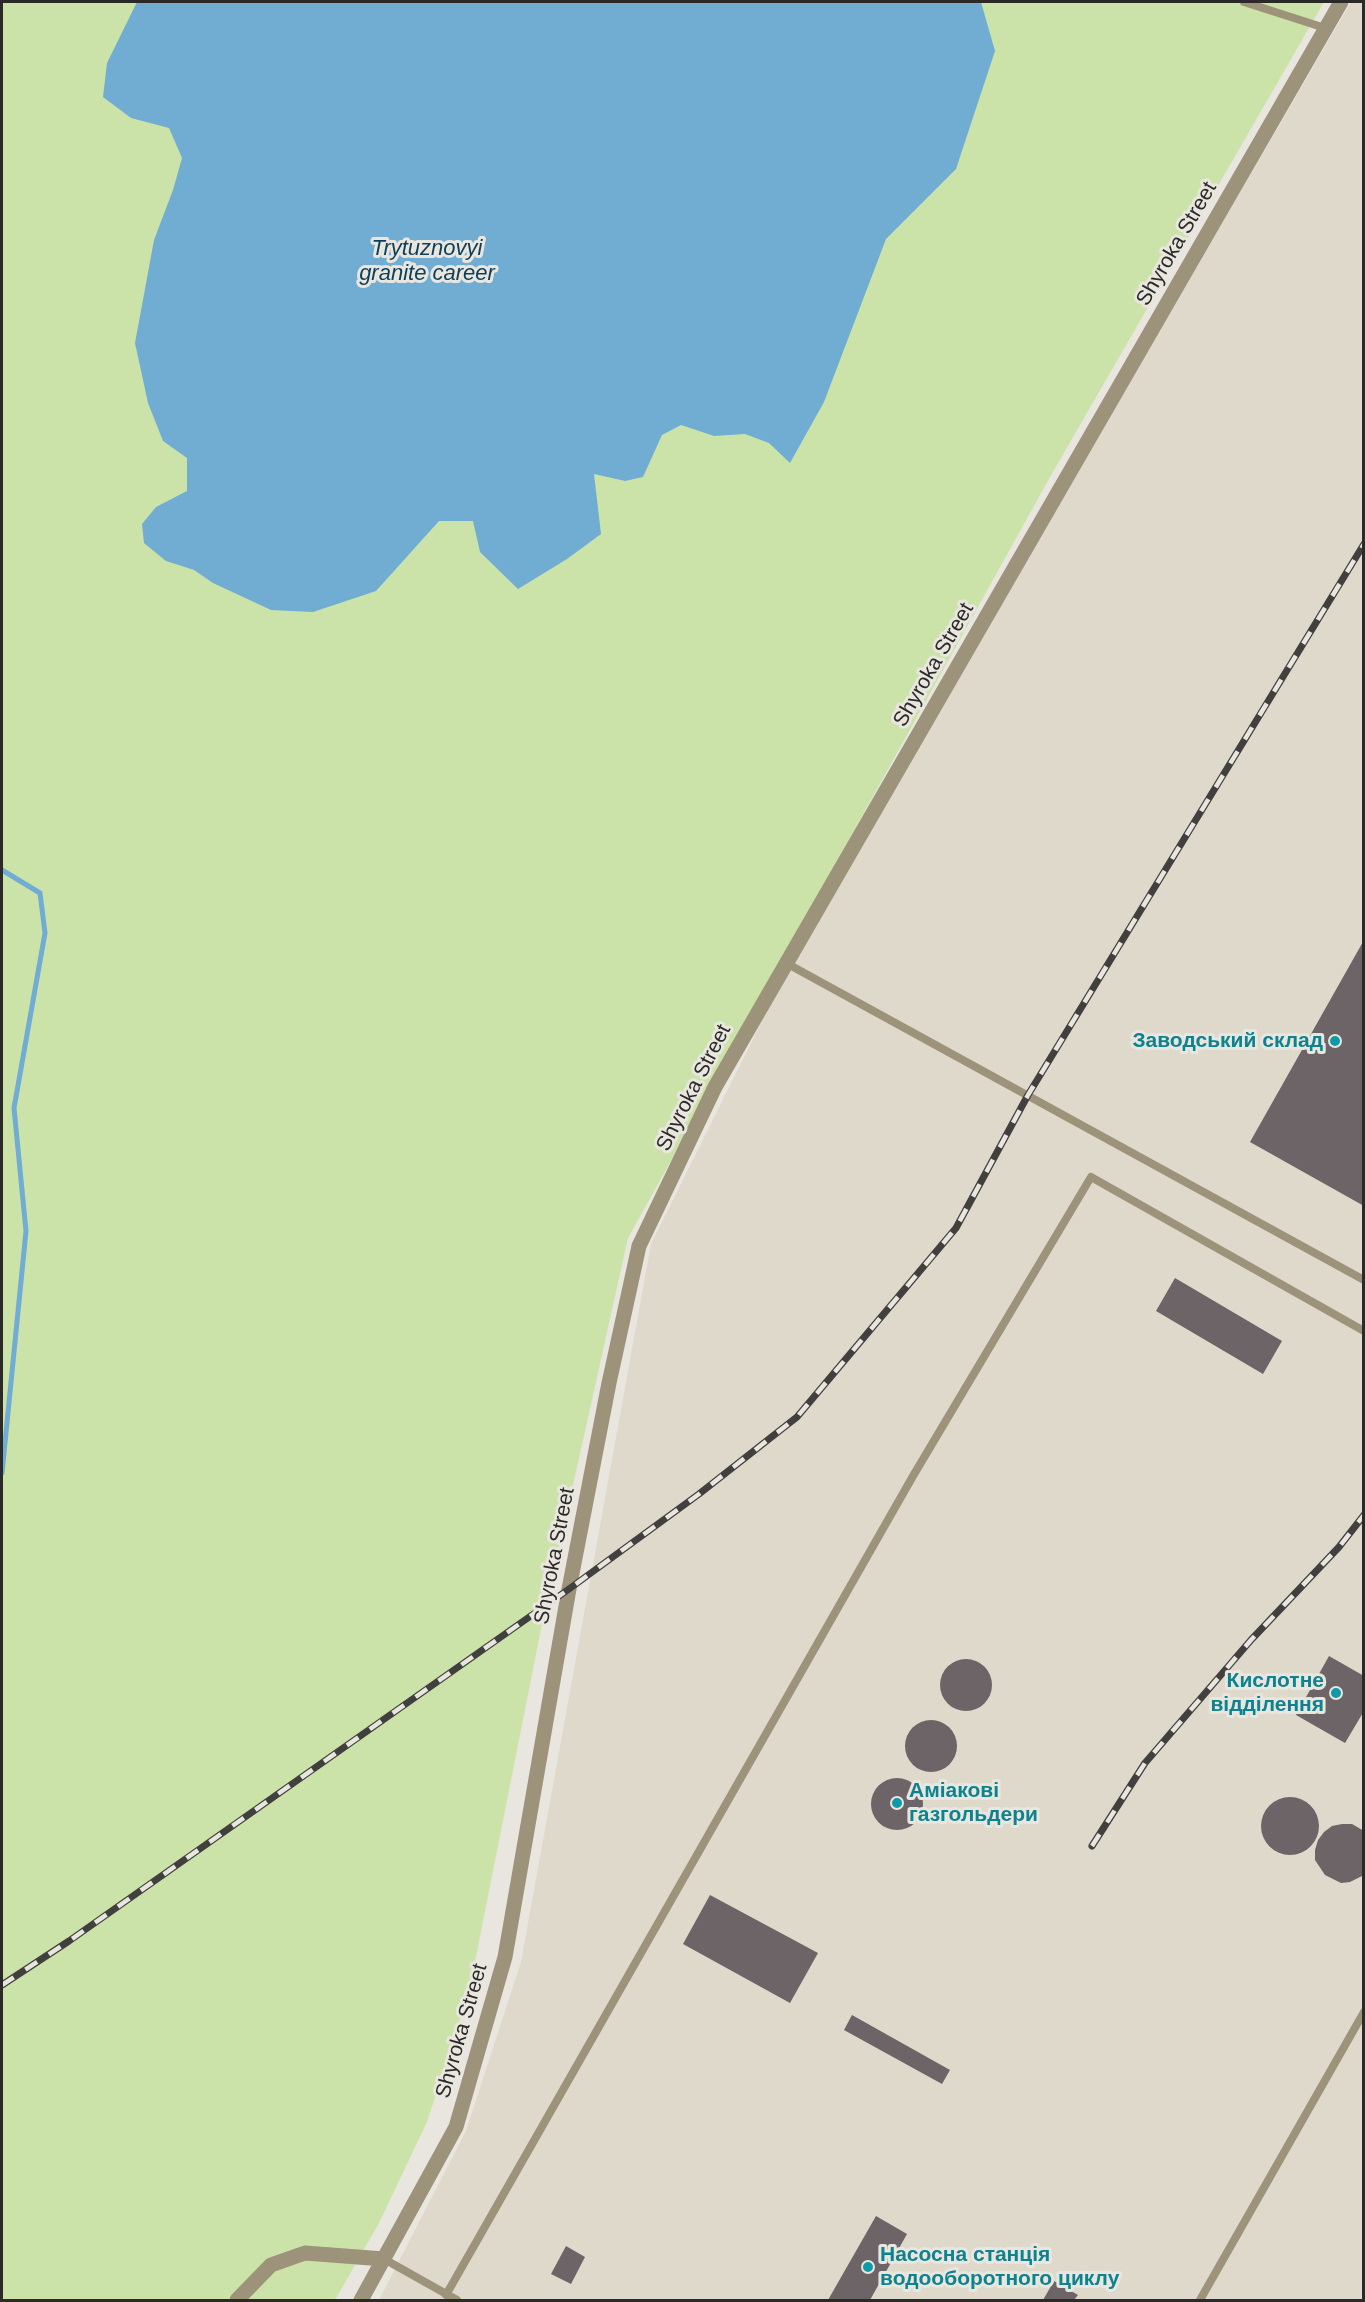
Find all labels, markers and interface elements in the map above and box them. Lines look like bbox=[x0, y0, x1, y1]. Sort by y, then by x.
street label: Shyroka Street bbox=[1131, 178, 1223, 310]
water label: Trytuznovyi granite career bbox=[359, 236, 495, 288]
street label: Shyroka Street bbox=[888, 599, 980, 731]
street label: Shyroka Street bbox=[651, 1020, 737, 1156]
place label: Заводський склад bbox=[1132, 1028, 1323, 1054]
marker: Заводський склад bbox=[1328, 1034, 1342, 1048]
street label: Shyroka Street bbox=[529, 1485, 581, 1627]
place label: Кислотне відділення bbox=[1210, 1668, 1324, 1718]
marker: Кислотне відділення bbox=[1329, 1686, 1343, 1700]
place label: Аміакові газгольдери bbox=[909, 1778, 1038, 1828]
marker: Аміакові газгольдери bbox=[890, 1796, 904, 1810]
street label: Shyroka Street bbox=[431, 1961, 493, 2101]
place label: Насосна станція водооборотного циклу bbox=[880, 2242, 1119, 2292]
marker: Насосна станція водооборотного циклу bbox=[861, 2260, 875, 2274]

